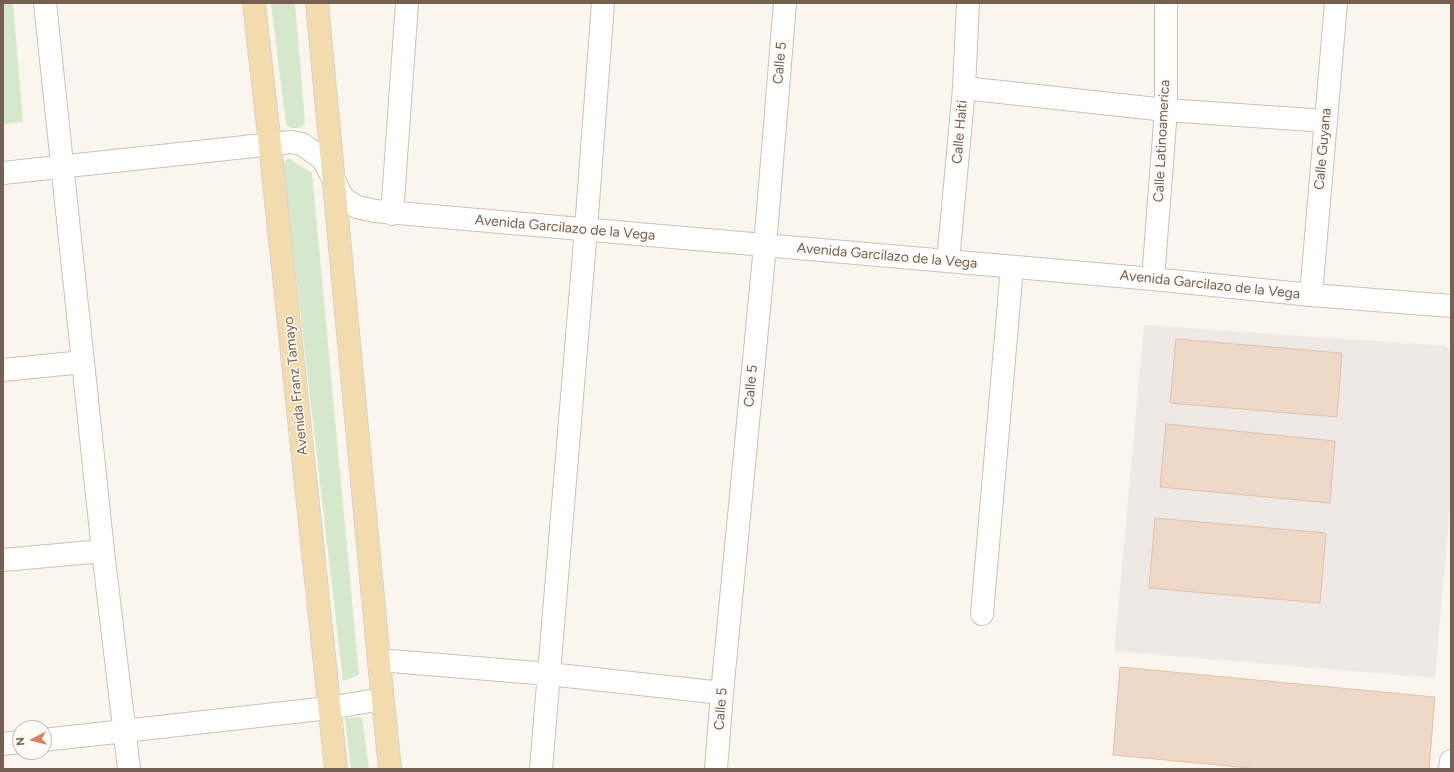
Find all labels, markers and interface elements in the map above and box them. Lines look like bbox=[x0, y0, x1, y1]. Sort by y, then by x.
street label: Calle 5 bbox=[770, 41, 790, 85]
street label: Calle Latinoamerica bbox=[1150, 79, 1174, 203]
street label: Calle Haiti bbox=[949, 99, 971, 165]
street label: Calle Guyana bbox=[1311, 107, 1335, 191]
street label: Avenida Garcilazo de la Vega bbox=[474, 212, 656, 244]
street label: Avenida Garcilazo de la Vega bbox=[796, 240, 978, 272]
street label: Avenida Garcilazo de la Vega bbox=[1119, 267, 1301, 303]
street label: Avenida Franz Tamayo bbox=[280, 316, 312, 456]
street label: Calle 5 bbox=[741, 364, 761, 408]
street label: Calle 5 bbox=[711, 687, 731, 731]
north arrow bbox=[12, 720, 52, 760]
text: N bbox=[14, 736, 28, 746]

